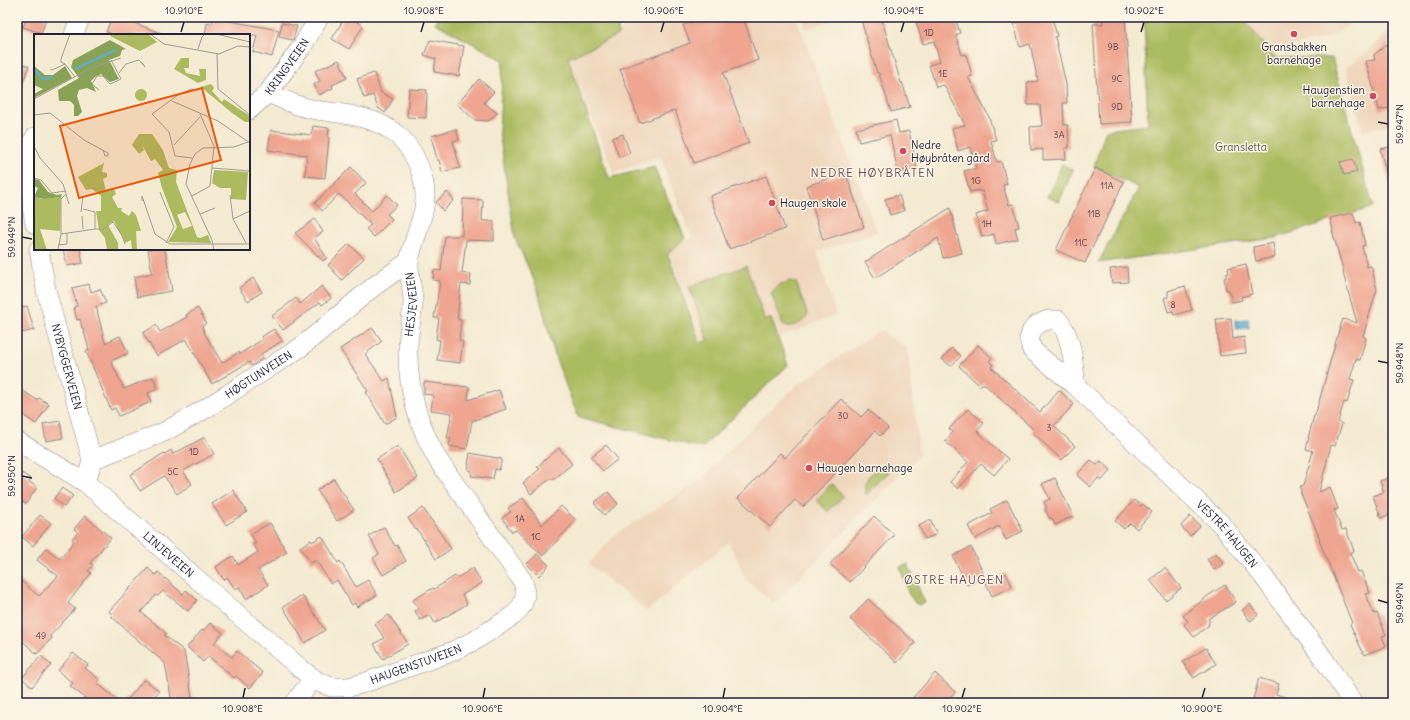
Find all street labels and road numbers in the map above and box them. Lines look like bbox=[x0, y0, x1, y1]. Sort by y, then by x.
street label: KRINGVEIEN bbox=[262, 36, 312, 98]
street label: HESJEVEIEN bbox=[402, 271, 420, 337]
street label: NYBYGGERVEIEN bbox=[48, 322, 85, 411]
street label: HØGTUNVEIEN bbox=[222, 348, 295, 401]
street label: VESTRE HAUGEN bbox=[1193, 497, 1261, 571]
street label: LINJEVEIEN bbox=[140, 529, 197, 580]
street label: HAUGENSTUVEIEN bbox=[368, 641, 464, 687]

